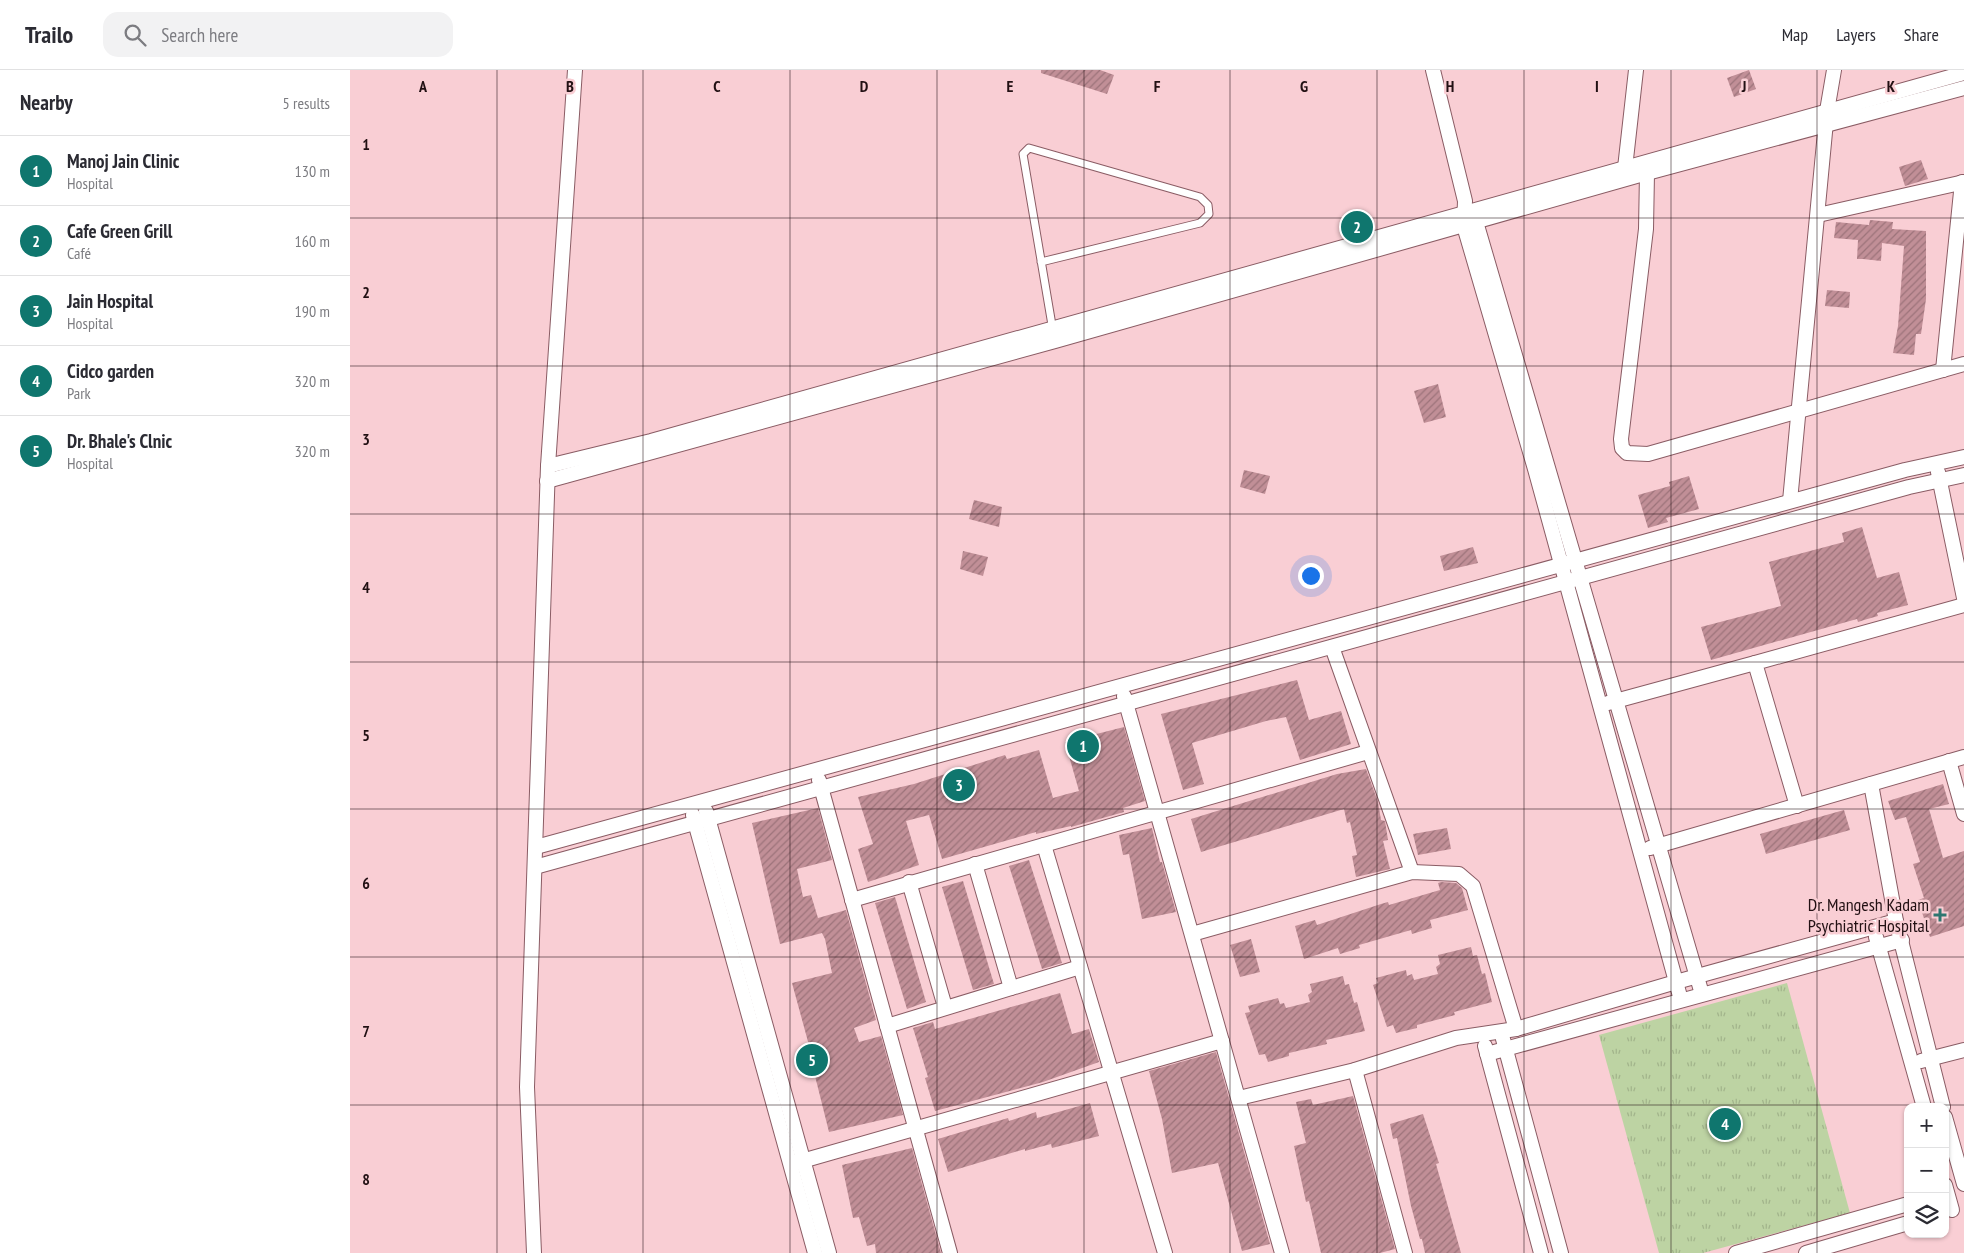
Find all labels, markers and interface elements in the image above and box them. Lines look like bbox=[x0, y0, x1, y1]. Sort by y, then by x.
search box bbox=[103, 12, 453, 57]
text: Trailo bbox=[25, 19, 73, 50]
icon: search bbox=[121, 21, 149, 49]
text: Search here bbox=[161, 23, 238, 47]
text: Map bbox=[1782, 23, 1808, 46]
text: Layers bbox=[1836, 23, 1876, 46]
text: Share bbox=[1904, 23, 1939, 46]
text: A bbox=[418, 76, 428, 96]
text: B bbox=[566, 76, 574, 96]
text: C bbox=[713, 76, 721, 96]
text: D bbox=[860, 76, 869, 96]
text: E bbox=[1007, 76, 1014, 96]
text: F bbox=[1154, 76, 1161, 96]
text: G bbox=[1300, 76, 1308, 96]
text: H bbox=[1446, 76, 1454, 96]
text: I bbox=[1595, 76, 1599, 96]
text: J bbox=[1741, 76, 1746, 96]
text: K bbox=[1887, 76, 1896, 96]
text: Nearby bbox=[20, 89, 73, 116]
text: 5 results bbox=[283, 93, 330, 113]
text: 1 bbox=[362, 134, 370, 154]
text: Manoj Jain Clinic bbox=[67, 149, 179, 173]
text: 1 bbox=[32, 161, 40, 181]
text: 130 m bbox=[295, 161, 330, 181]
text: Hospital bbox=[67, 173, 113, 193]
pin: 2 bbox=[1341, 208, 1373, 246]
text: Cafe Green Grill bbox=[67, 219, 172, 243]
text: 2 bbox=[32, 231, 40, 251]
text: 160 m bbox=[295, 231, 330, 251]
text: Café bbox=[67, 243, 91, 263]
text: 2 bbox=[362, 282, 370, 302]
text: Jain Hospital bbox=[67, 289, 153, 313]
text: 3 bbox=[32, 301, 40, 321]
text: 190 m bbox=[295, 301, 330, 321]
text: Hospital bbox=[67, 313, 113, 333]
text: Cidco garden bbox=[67, 359, 154, 383]
text: 4 bbox=[32, 371, 40, 391]
text: 320 m bbox=[295, 371, 330, 391]
text: Park bbox=[67, 383, 91, 403]
text: Dr. Bhale's Clnic bbox=[67, 429, 172, 453]
text: 3 bbox=[362, 429, 370, 449]
text: 5 bbox=[32, 441, 40, 461]
text: 320 m bbox=[295, 441, 330, 461]
text: Hospital bbox=[67, 453, 113, 473]
your location bbox=[1298, 563, 1324, 589]
text: 4 bbox=[362, 577, 370, 597]
text: 5 bbox=[362, 725, 370, 745]
pin: 1 bbox=[1067, 727, 1099, 765]
pin: 3 bbox=[943, 766, 975, 804]
text: 6 bbox=[362, 873, 370, 893]
place label: Dr. Mangesh Kadam Psychiatric Hospital bbox=[1808, 893, 1930, 937]
marker: Dr. Mangesh Kadam Psychiatric Hospital bbox=[1933, 908, 1947, 922]
text: 7 bbox=[362, 1021, 370, 1041]
pin: 5 bbox=[796, 1041, 828, 1079]
map controls bbox=[1904, 1103, 1949, 1238]
button: + bbox=[1904, 1103, 1949, 1148]
pin: 4 bbox=[1709, 1105, 1741, 1143]
button: − bbox=[1904, 1148, 1949, 1193]
text: 8 bbox=[362, 1169, 370, 1189]
button: layers bbox=[1904, 1193, 1949, 1238]

